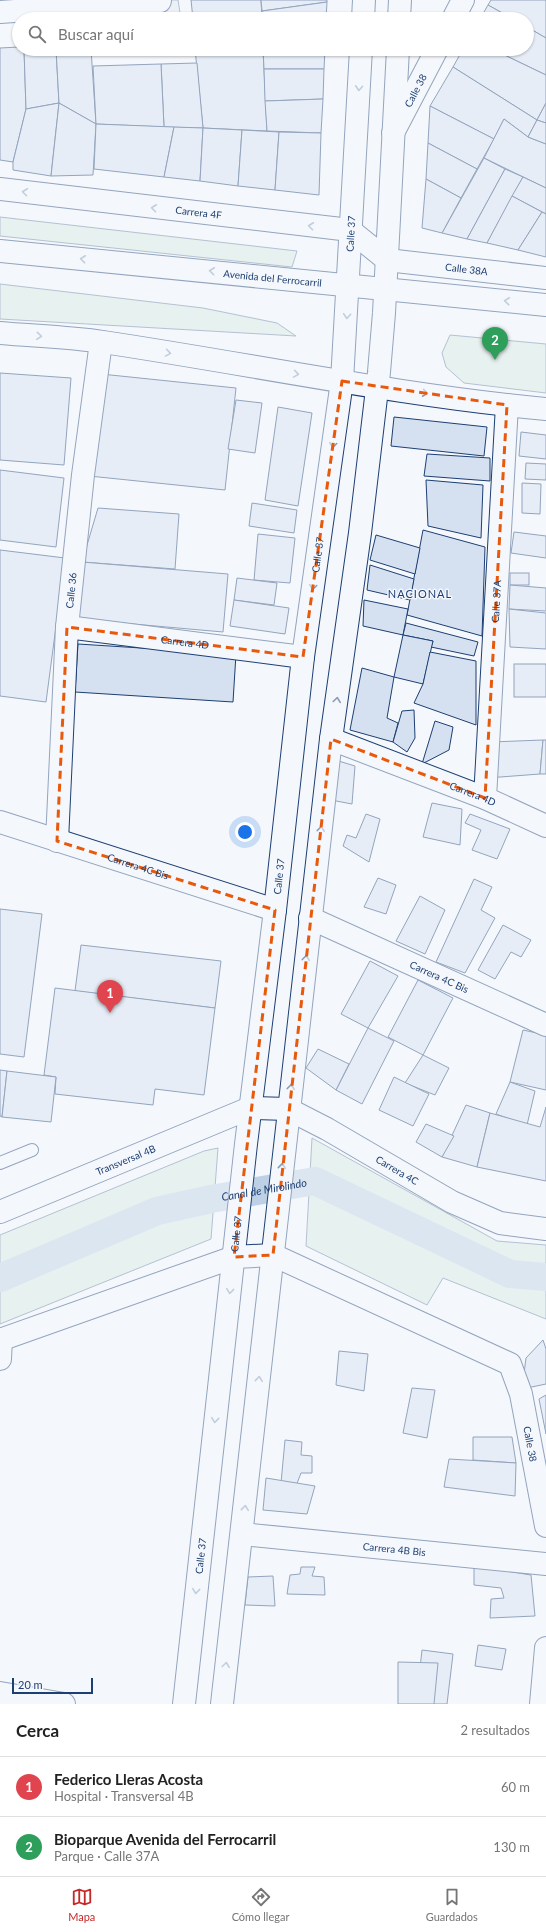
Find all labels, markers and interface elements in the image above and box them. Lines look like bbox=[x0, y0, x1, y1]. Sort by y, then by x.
search box bbox=[12, 12, 534, 56]
icon: search bbox=[26, 23, 48, 45]
text: Buscar aquí bbox=[58, 25, 134, 43]
street label: Calle 38 bbox=[402, 72, 429, 109]
one-way arrow bbox=[355, 85, 363, 91]
one-way arrow bbox=[22, 188, 28, 197]
one-way arrow bbox=[151, 203, 157, 212]
street label: Carrera 4F bbox=[175, 204, 223, 221]
street label: Calle 37 bbox=[343, 215, 357, 252]
one-way arrow bbox=[308, 221, 314, 230]
one-way arrow bbox=[80, 254, 86, 263]
street label: Calle 38A bbox=[445, 261, 489, 277]
one-way arrow bbox=[209, 267, 215, 276]
street label: Avenida del Ferrocarril bbox=[223, 267, 322, 289]
one-way arrow bbox=[504, 297, 510, 306]
one-way arrow bbox=[342, 313, 351, 319]
pin: 2 bbox=[482, 327, 508, 360]
one-way arrow bbox=[36, 332, 42, 341]
one-way arrow bbox=[165, 348, 171, 357]
one-way arrow bbox=[293, 369, 299, 377]
one-way arrow bbox=[421, 388, 428, 397]
one-way arrow bbox=[329, 442, 338, 448]
street label: Calle 37 bbox=[309, 536, 326, 573]
street label: Calle 36 bbox=[63, 572, 79, 609]
street label: Calle 37A bbox=[489, 579, 503, 623]
one-way arrow bbox=[309, 584, 318, 590]
district label: NACIONAL bbox=[388, 587, 452, 600]
street label: Carrera 4D bbox=[160, 633, 210, 651]
one-way arrow bbox=[332, 696, 341, 703]
street label: Carrera 4D bbox=[448, 779, 498, 808]
your location bbox=[235, 822, 255, 842]
one-way arrow bbox=[316, 825, 325, 832]
street label: Carrera 4C Bis bbox=[106, 851, 170, 882]
street label: Calle 37 bbox=[271, 858, 287, 895]
one-way arrow bbox=[301, 955, 310, 961]
street label: Carrera 4C Bis bbox=[408, 958, 471, 995]
pin: 1 bbox=[97, 980, 123, 1013]
one-way arrow bbox=[286, 1084, 295, 1090]
street label: Transversal 4B bbox=[94, 1142, 157, 1178]
street label: Carrera 4C bbox=[374, 1153, 421, 1187]
one-way arrow bbox=[278, 1163, 287, 1169]
water label: Canal de Mirolindo bbox=[220, 1175, 308, 1203]
street label: Calle 37 bbox=[228, 1215, 244, 1252]
one-way arrow bbox=[226, 1288, 235, 1294]
one-way arrow bbox=[254, 1376, 263, 1382]
one-way arrow bbox=[211, 1417, 220, 1423]
street label: Calle 38 bbox=[521, 1425, 540, 1463]
one-way arrow bbox=[240, 1505, 249, 1511]
street label: Calle 37 bbox=[192, 1537, 208, 1574]
street label: Carrera 4B Bis bbox=[362, 1540, 426, 1558]
one-way arrow bbox=[192, 1588, 201, 1594]
one-way arrow bbox=[221, 1662, 230, 1668]
scale bar bbox=[12, 1676, 93, 1695]
text: 20 m bbox=[18, 1678, 43, 1691]
text: Cerca bbox=[16, 1720, 59, 1741]
text: 2 resultados bbox=[460, 1722, 530, 1738]
text: Federico Lleras Acosta bbox=[54, 1770, 203, 1788]
text: 1 bbox=[25, 1779, 33, 1795]
text: 60 m bbox=[501, 1779, 530, 1795]
text: Hospital · Transversal 4B bbox=[54, 1788, 194, 1804]
text: Bioparque Avenida del Ferrocarril bbox=[54, 1830, 276, 1848]
text: 2 bbox=[25, 1839, 33, 1855]
text: 130 m bbox=[493, 1839, 530, 1855]
text: Parque · Calle 37A bbox=[54, 1848, 159, 1864]
tab: Mapa bbox=[68, 1886, 95, 1923]
tab: Cómo llegar bbox=[232, 1886, 289, 1923]
tab: Guardados bbox=[426, 1886, 478, 1923]

